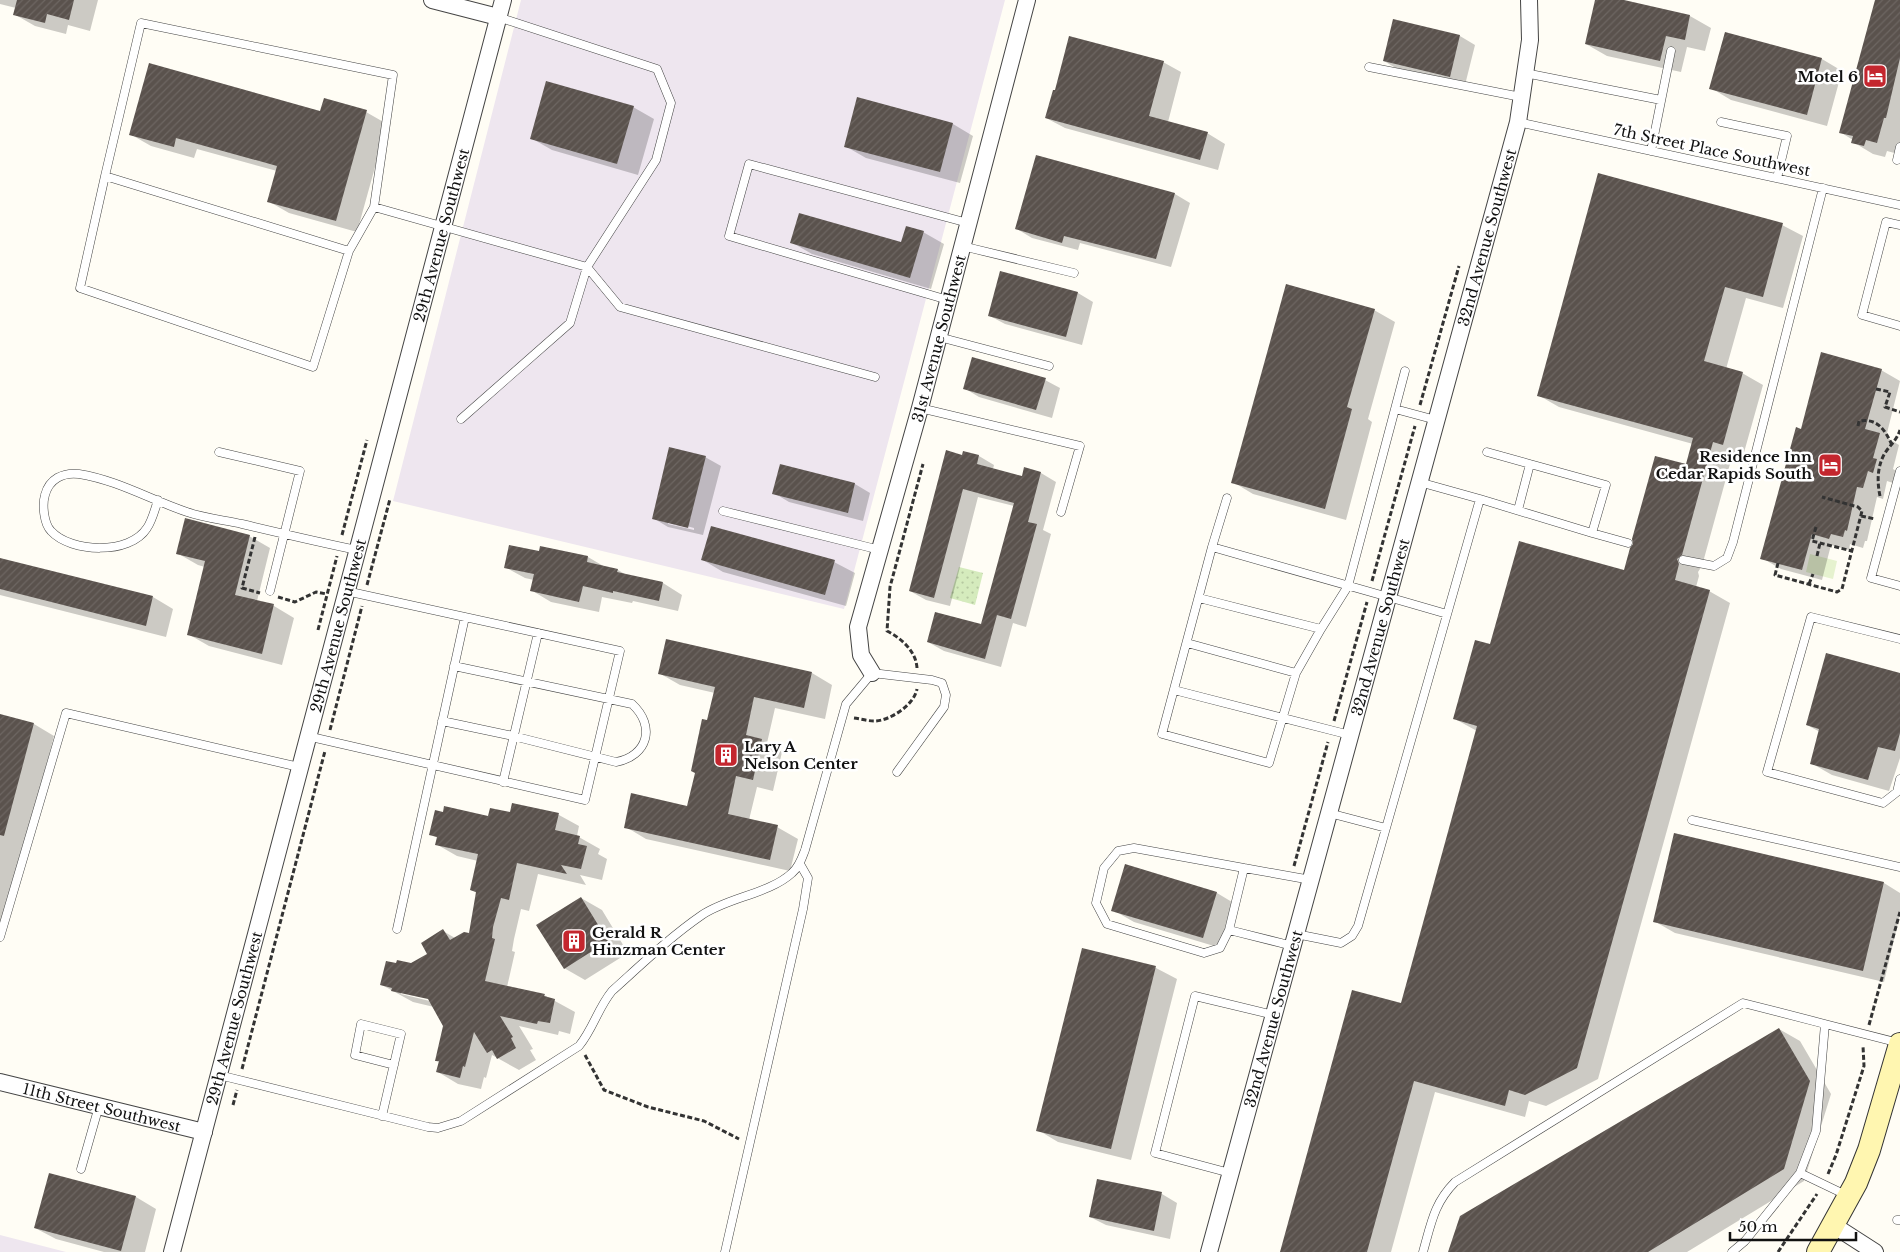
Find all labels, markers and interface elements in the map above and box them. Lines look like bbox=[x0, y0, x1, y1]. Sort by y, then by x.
hotel icon: Motel 6 bbox=[1862, 63, 1888, 89]
place label: Motel 6 bbox=[1797, 67, 1858, 86]
street label: 7th Street Place Southwest bbox=[1612, 120, 1812, 180]
street label: 29th Avenue Southwest bbox=[409, 146, 473, 324]
street label: 32nd Avenue Southwest bbox=[1453, 146, 1520, 328]
street label: 31st Avenue Southwest bbox=[907, 252, 969, 424]
place label: Residence Inn Cedar Rapids South bbox=[1656, 447, 1812, 483]
hotel icon: Residence Inn Cedar Rapids South bbox=[1817, 452, 1843, 478]
street label: 29th Avenue Southwest bbox=[306, 536, 370, 714]
street label: 32nd Avenue Southwest bbox=[1347, 536, 1413, 718]
place label: Lary A Nelson Center bbox=[744, 737, 858, 773]
building icon: Lary A Nelson Center bbox=[713, 742, 739, 768]
place label: Gerald R Hinzman Center bbox=[592, 923, 726, 959]
street label: 32nd Avenue Southwest bbox=[1240, 927, 1306, 1109]
building icon: Gerald R Hinzman Center bbox=[561, 928, 587, 954]
street label: 29th Avenue Southwest bbox=[202, 929, 266, 1107]
street label: 11th Street Southwest bbox=[21, 1078, 183, 1136]
scale bar bbox=[1730, 1210, 1856, 1242]
text: 50 m bbox=[1738, 1217, 1778, 1236]

